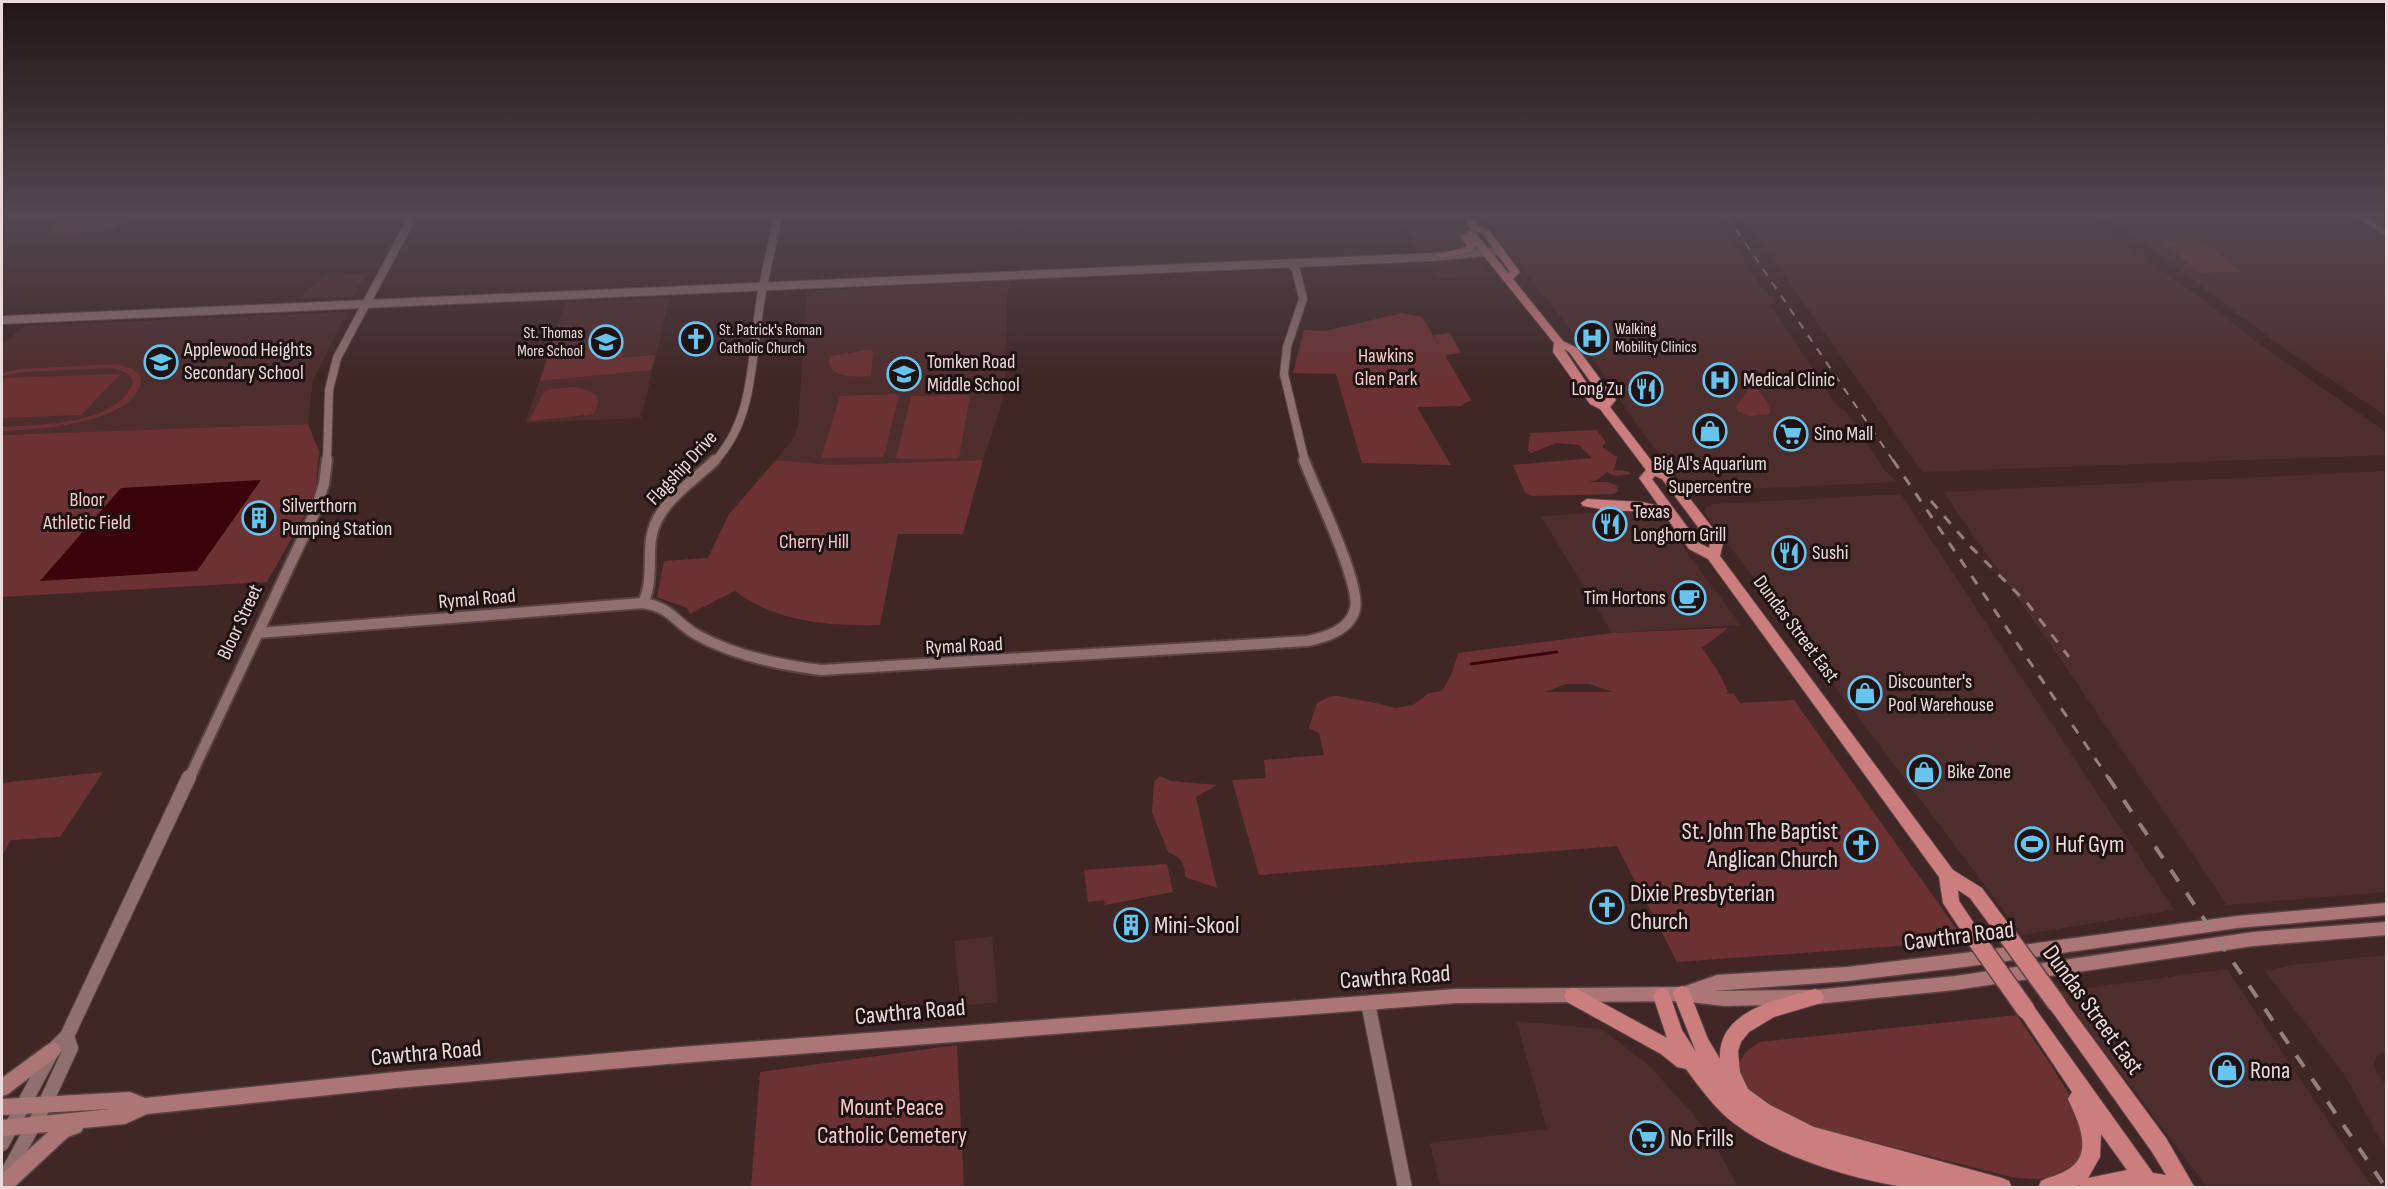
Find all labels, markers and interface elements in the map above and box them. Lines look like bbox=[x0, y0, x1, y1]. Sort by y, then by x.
hospital icon: Walking Mobility Clinics bbox=[1574, 320, 1610, 356]
place label: Walking Mobility Clinics bbox=[1615, 320, 1697, 357]
church icon: St. Patrick's Roman Catholic Church bbox=[678, 321, 714, 357]
place label: St. Patrick's Roman Catholic Church bbox=[719, 321, 822, 358]
place label: St. Thomas More School bbox=[517, 324, 583, 361]
school or university icon: St. Thomas More School bbox=[588, 324, 624, 360]
place label: Applewood Heights Secondary School bbox=[183, 338, 312, 385]
school or university icon: Applewood Heights Secondary School bbox=[143, 344, 179, 380]
park label: Hawkins Glen Park bbox=[1355, 344, 1418, 391]
place label: Tomken Road Middle School bbox=[927, 350, 1020, 397]
school or university icon: Tomken Road Middle School bbox=[886, 356, 922, 392]
hospital icon: Medical Clinic bbox=[1702, 362, 1738, 398]
place label: Medical Clinic bbox=[1743, 368, 1835, 392]
restaurant icon: Long Zu bbox=[1628, 371, 1664, 407]
place label: Long Zu bbox=[1571, 377, 1623, 401]
shop icon: Big Al's Aquarium Supercentre bbox=[1692, 413, 1728, 449]
supermarket icon: Sino Mall bbox=[1773, 416, 1809, 452]
place label: Sino Mall bbox=[1814, 422, 1873, 446]
street label: Flagship Drive bbox=[642, 426, 722, 510]
place label: Big Al's Aquarium Supercentre bbox=[1653, 452, 1767, 499]
park label: Bloor Athletic Field bbox=[42, 488, 131, 535]
place label: Silverthorn Pumping Station bbox=[282, 494, 392, 541]
building icon: Silverthorn Pumping Station bbox=[241, 500, 277, 536]
place label: Texas Longhorn Grill bbox=[1633, 500, 1726, 547]
restaurant icon: Texas Longhorn Grill bbox=[1592, 506, 1628, 542]
park label: Cherry Hill bbox=[779, 530, 849, 554]
restaurant icon: Sushi bbox=[1771, 535, 1807, 571]
place label: Sushi bbox=[1812, 541, 1848, 565]
street label: Dundas Street East bbox=[1748, 571, 1844, 687]
cafe icon: Tim Hortons bbox=[1671, 580, 1707, 616]
street label: Bloor Street bbox=[212, 581, 268, 663]
street label: Rymal Road bbox=[437, 584, 517, 614]
place label: Tim Hortons bbox=[1584, 586, 1666, 610]
street label: Rymal Road bbox=[925, 632, 1003, 660]
place label: Discounter's Pool Warehouse bbox=[1888, 670, 1994, 717]
shop icon: Discounter's Pool Warehouse bbox=[1847, 675, 1883, 711]
shop icon: Bike Zone bbox=[1906, 754, 1942, 790]
place label: Bike Zone bbox=[1947, 760, 2011, 784]
place label: St. John The Baptist Anglican Church bbox=[1682, 817, 1838, 874]
sports icon: Huf Gym bbox=[2014, 826, 2050, 862]
church icon: St. John The Baptist Anglican Church bbox=[1843, 827, 1879, 863]
place label: Huf Gym bbox=[2055, 830, 2124, 859]
place label: Dixie Presbyterian Church bbox=[1630, 879, 1775, 936]
church icon: Dixie Presbyterian Church bbox=[1589, 889, 1625, 925]
building icon: Mini-Skool bbox=[1113, 907, 1149, 943]
place label: Mini-Skool bbox=[1154, 911, 1240, 940]
street label: Cawthra Road bbox=[1902, 915, 2016, 957]
street label: Dundas Street East bbox=[2036, 940, 2150, 1080]
street label: Cawthra Road bbox=[1339, 959, 1451, 995]
street label: Cawthra Road bbox=[853, 993, 967, 1031]
street label: Cawthra Road bbox=[369, 1034, 483, 1072]
shop icon: Rona bbox=[2209, 1052, 2245, 1088]
place label: Rona bbox=[2250, 1056, 2290, 1085]
park label: Mount Peace Catholic Cemetery bbox=[817, 1093, 967, 1150]
supermarket icon: No Frills bbox=[1629, 1120, 1665, 1156]
place label: No Frills bbox=[1670, 1124, 1734, 1153]

